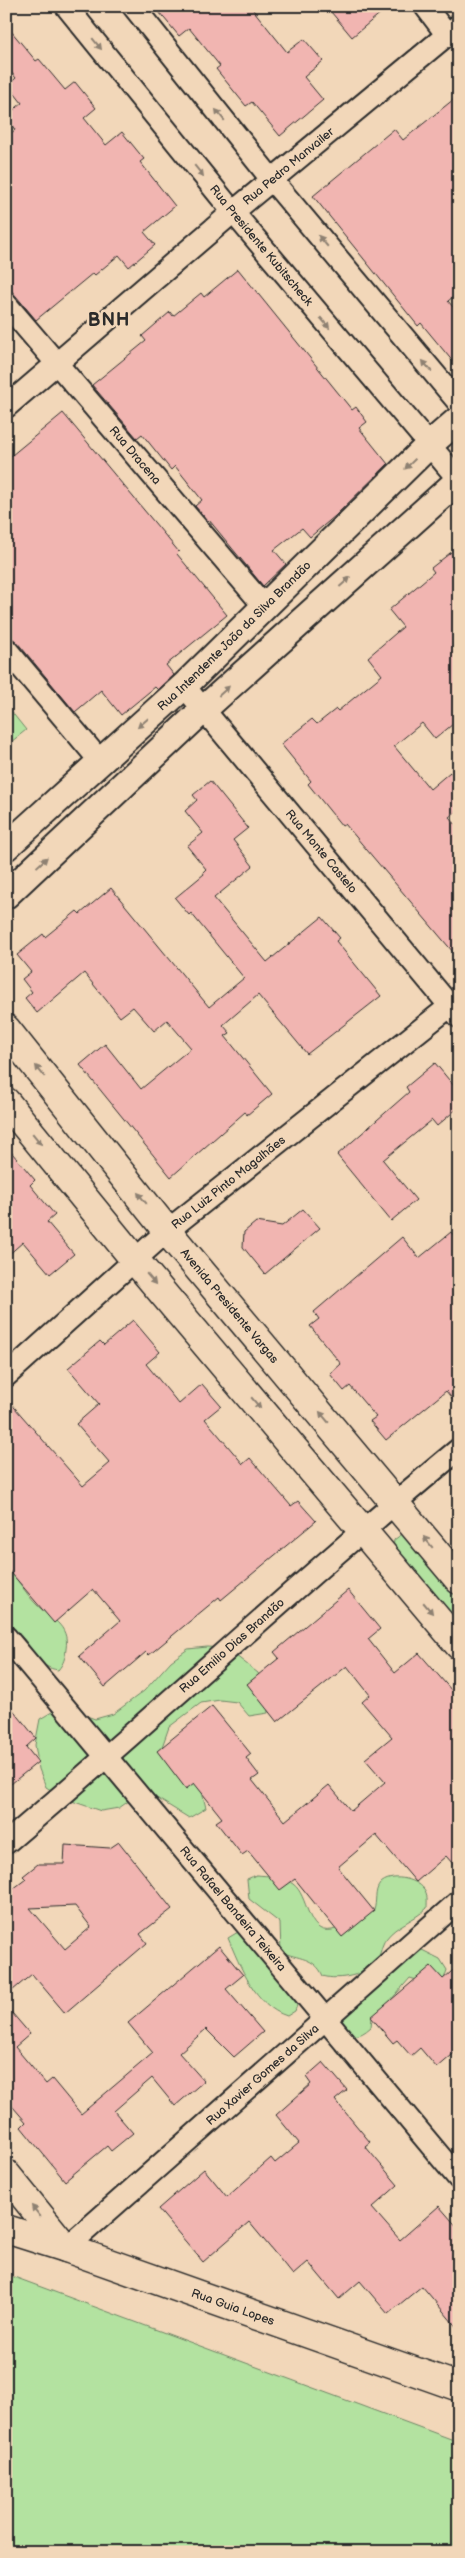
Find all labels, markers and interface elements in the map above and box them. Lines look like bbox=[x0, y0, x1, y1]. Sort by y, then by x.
one-way arrow bbox=[92, 37, 103, 50]
one-way arrow bbox=[215, 109, 226, 122]
street label: Rua Pedro Manvailer bbox=[240, 124, 337, 208]
one-way arrow bbox=[194, 164, 205, 177]
street label: Rua Presidente Kubitscheck bbox=[207, 182, 316, 309]
one-way arrow bbox=[318, 235, 329, 248]
district label: BNH bbox=[88, 310, 130, 331]
one-way arrow bbox=[320, 316, 331, 329]
one-way arrow bbox=[422, 359, 433, 372]
street label: Rua Dracena bbox=[106, 423, 164, 488]
one-way arrow bbox=[404, 458, 416, 470]
street label: Rua Intendente João da Silva Brandão bbox=[154, 558, 314, 714]
one-way arrow bbox=[339, 576, 351, 588]
one-way arrow bbox=[218, 685, 230, 697]
one-way arrow bbox=[137, 717, 149, 729]
street label: Rua Monte Castelo bbox=[282, 807, 361, 896]
one-way arrow bbox=[35, 856, 48, 867]
one-way arrow bbox=[35, 1065, 46, 1078]
street label: Rua Luiz Pinto Magalhães bbox=[168, 1132, 288, 1232]
one-way arrow bbox=[31, 1133, 42, 1146]
one-way arrow bbox=[136, 1192, 147, 1205]
street label: Avenida Presidente Vargas bbox=[177, 1245, 282, 1366]
one-way arrow bbox=[145, 1272, 156, 1285]
one-way arrow bbox=[250, 1396, 261, 1409]
one-way arrow bbox=[318, 1411, 329, 1424]
one-way arrow bbox=[422, 1536, 433, 1549]
street label: Rua Emilio Dias Brandão bbox=[176, 1595, 288, 1696]
one-way arrow bbox=[422, 1601, 433, 1614]
street label: Rua Rafael Bandeira Teixeira bbox=[177, 1843, 290, 1974]
street label: Rua Xavier Gomes da Silva bbox=[203, 2021, 322, 2128]
one-way arrow bbox=[31, 2205, 42, 2218]
street label: Rua Guia Lopes bbox=[189, 2285, 277, 2329]

